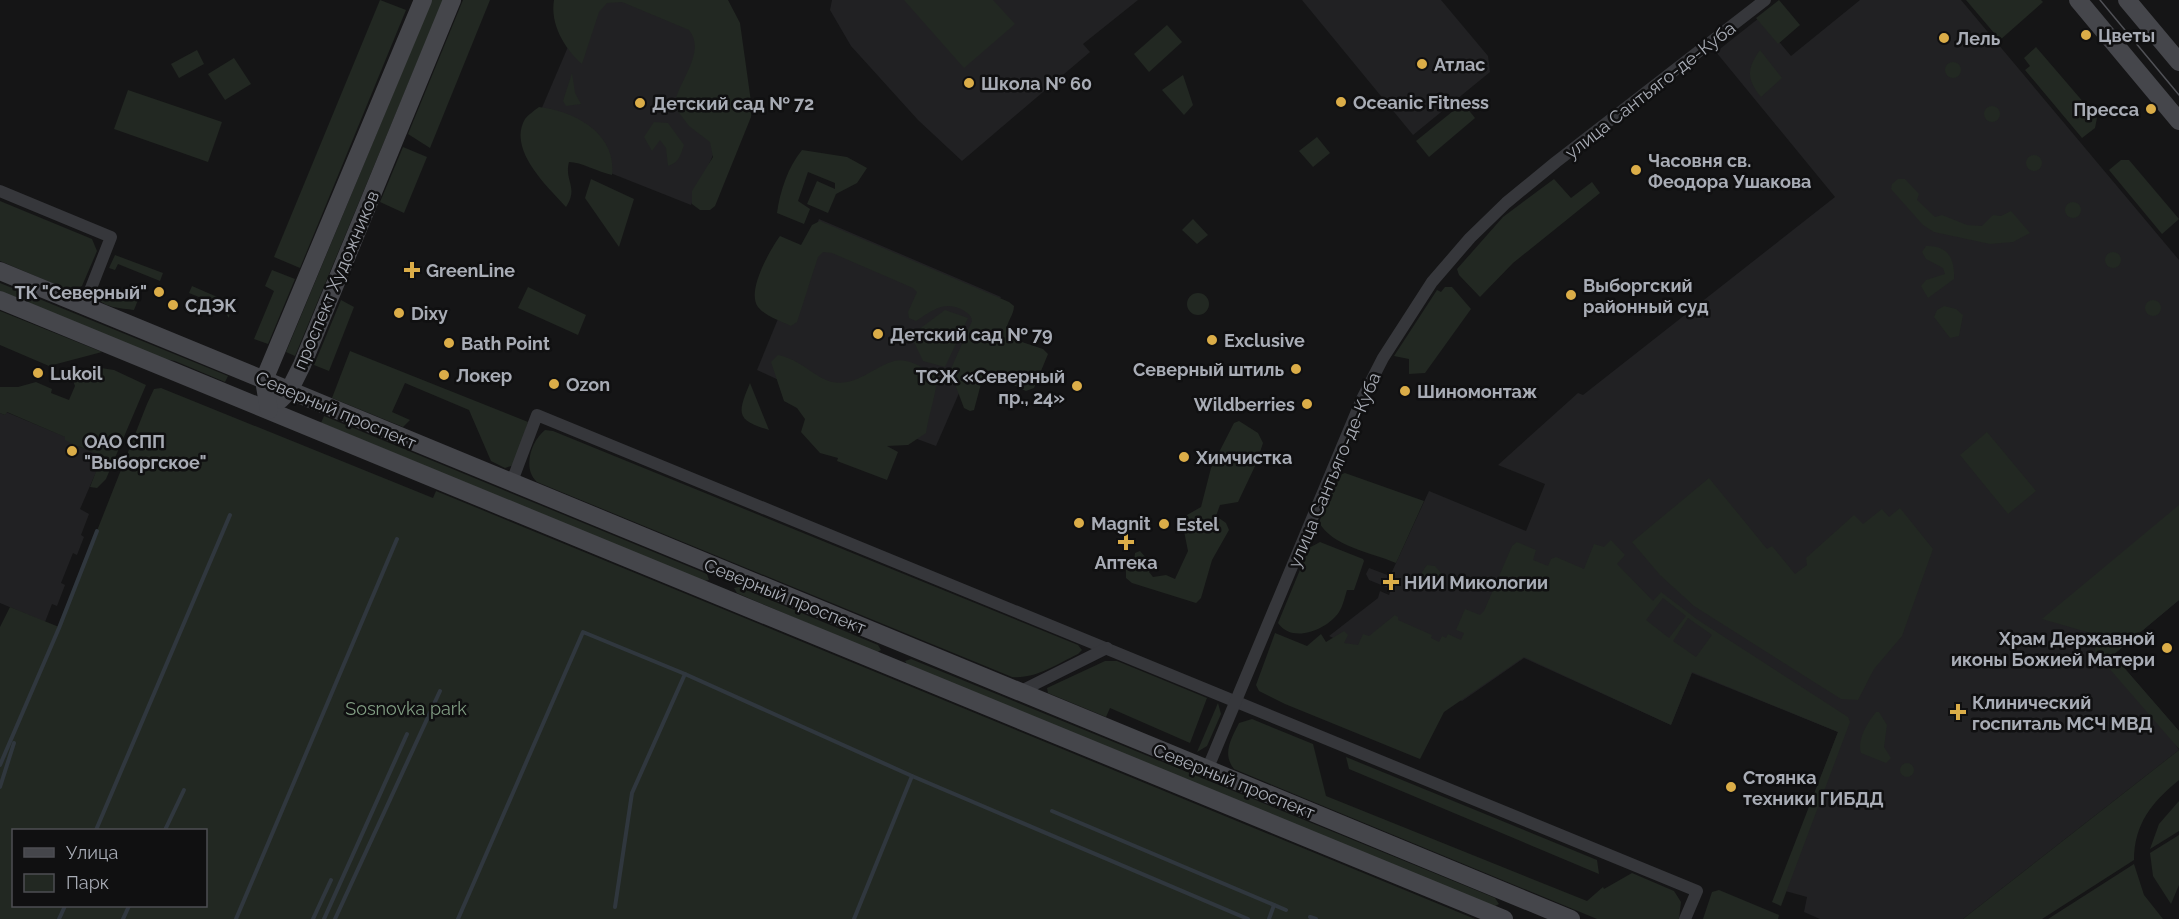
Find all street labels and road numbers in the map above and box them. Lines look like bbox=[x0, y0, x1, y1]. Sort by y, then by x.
street label: улица Сантьяго-де-Куба bbox=[1561, 17, 1739, 163]
street label: проспект Художников bbox=[289, 187, 383, 373]
street label: Северный проспект bbox=[252, 367, 420, 454]
street label: улица Сантьяго-де-Куба bbox=[1283, 369, 1385, 571]
street label: Северный проспект bbox=[701, 554, 869, 638]
street label: Северный проспект bbox=[1150, 739, 1318, 823]

